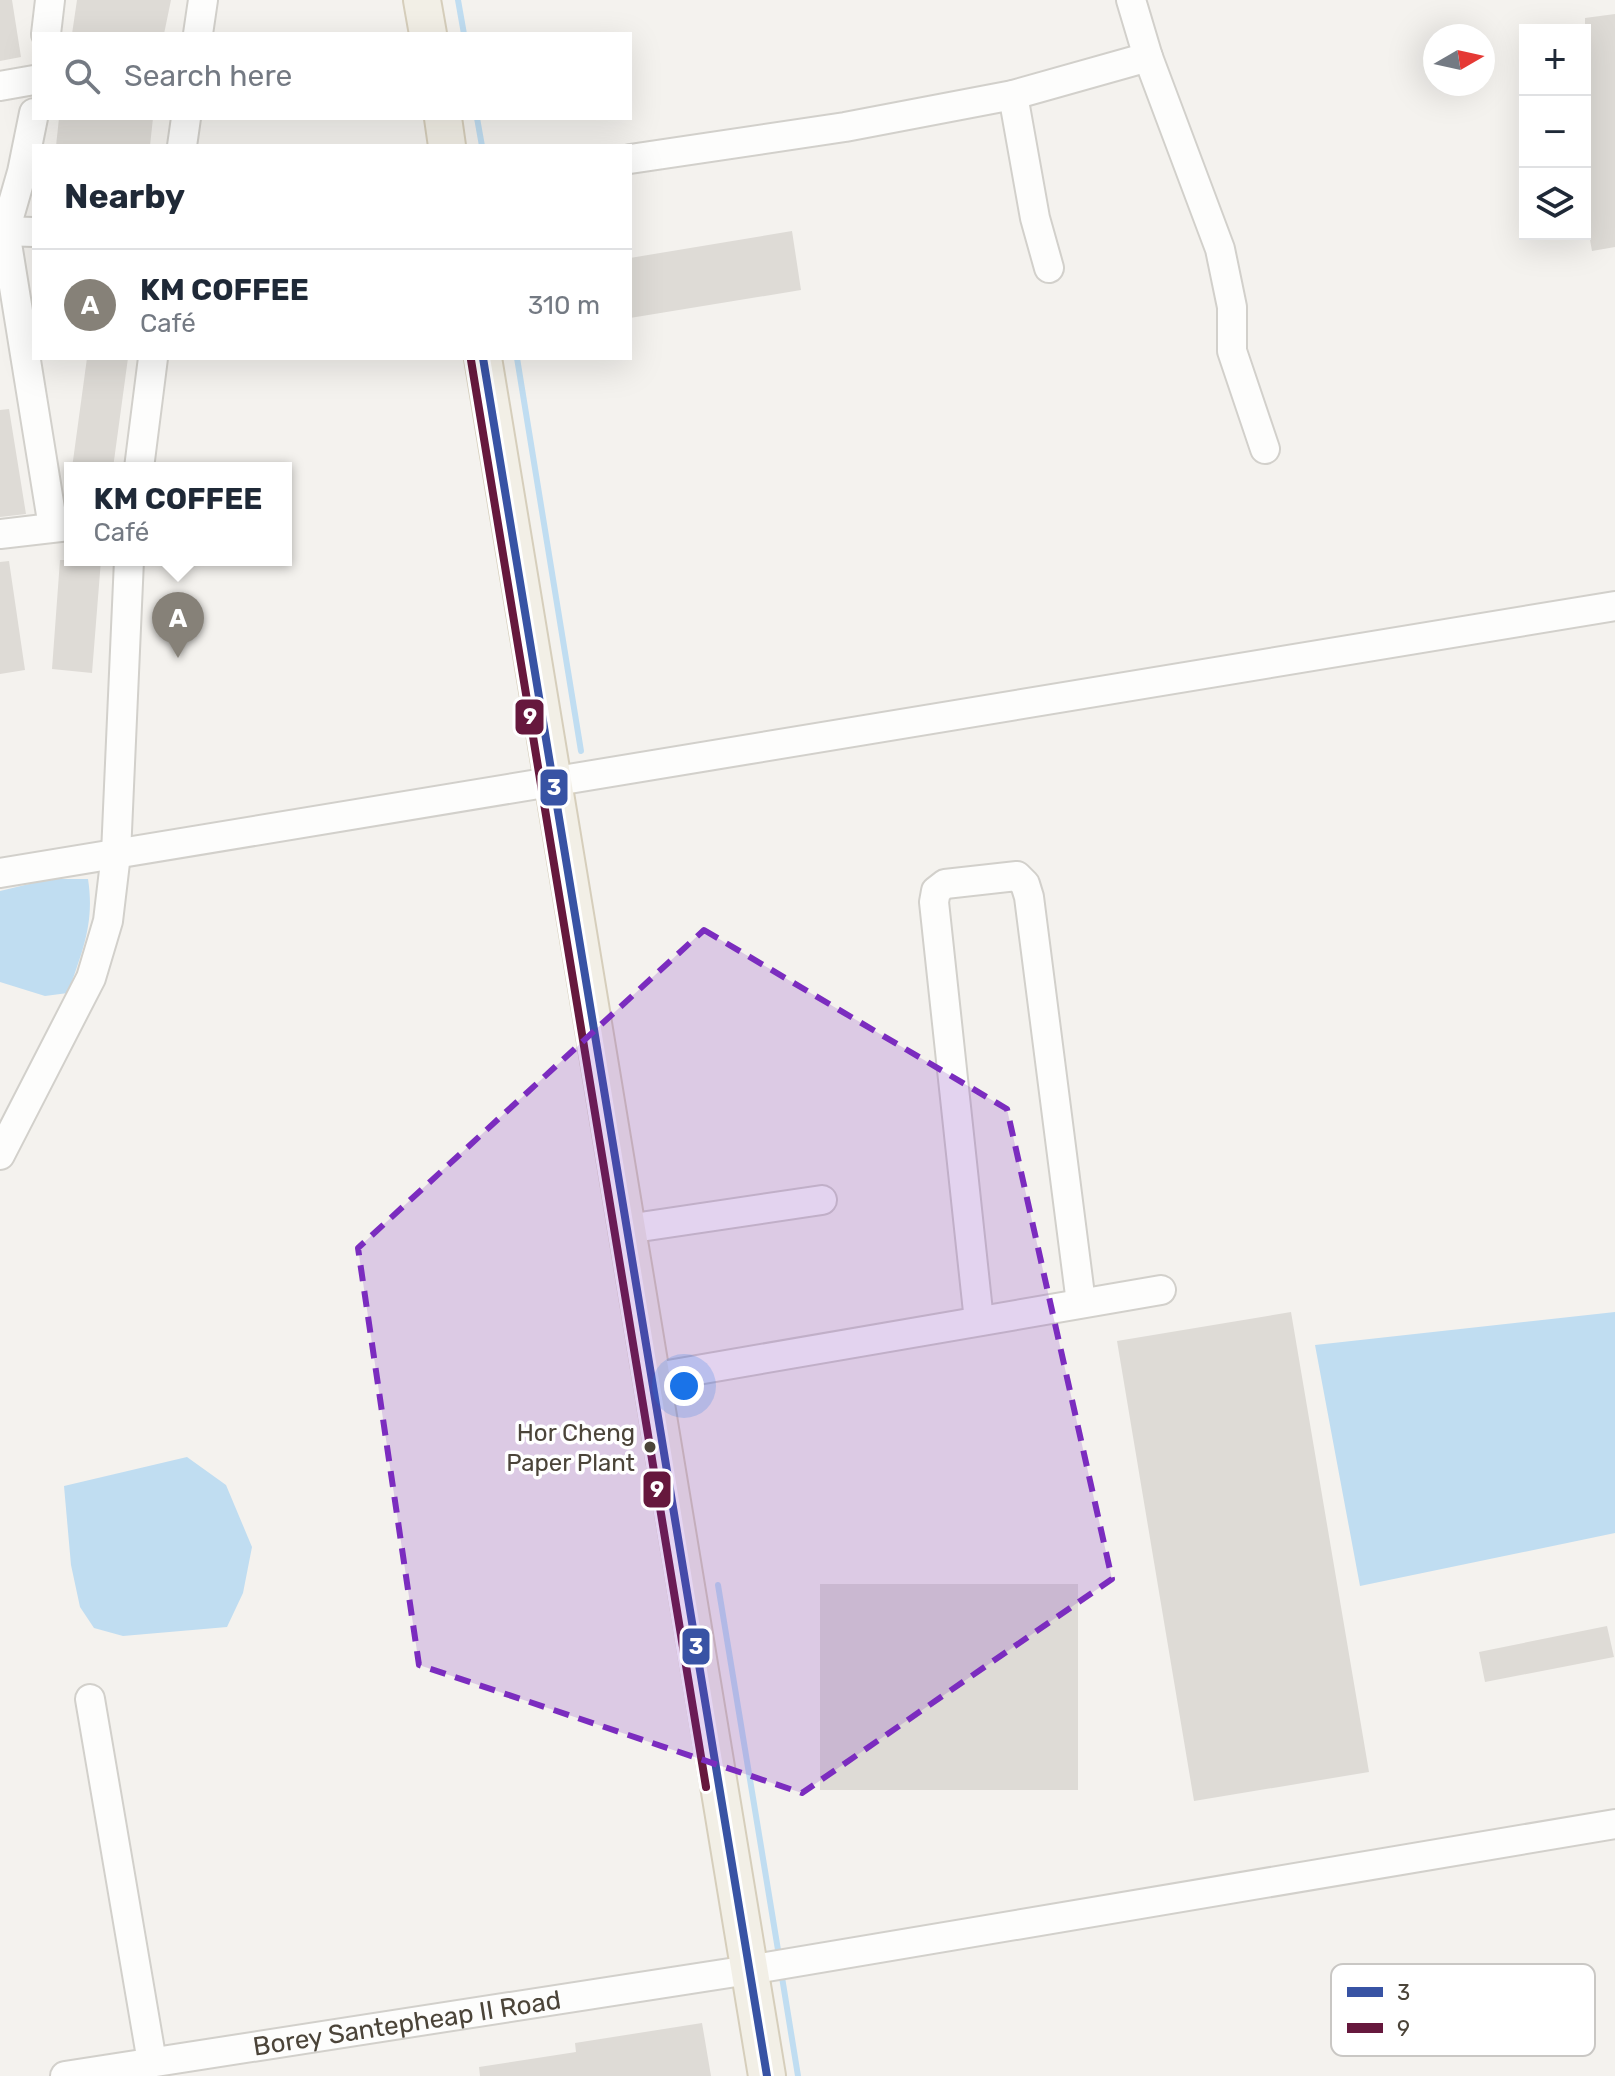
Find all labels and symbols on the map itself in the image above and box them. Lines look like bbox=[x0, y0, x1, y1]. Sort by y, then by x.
north arrow bbox=[1423, 24, 1495, 96]
pin: A bbox=[152, 592, 204, 658]
line badge: 9 bbox=[514, 698, 545, 736]
text: 9 bbox=[523, 703, 537, 730]
line badge: 3 bbox=[539, 768, 569, 807]
text: 3 bbox=[547, 774, 561, 801]
your location bbox=[664, 1366, 704, 1406]
place label: Hor Cheng Paper Plant bbox=[506, 1419, 635, 1477]
marker: Hor Cheng Paper Plant bbox=[642, 1439, 658, 1455]
line badge: 9 bbox=[642, 1470, 672, 1509]
text: 9 bbox=[650, 1476, 664, 1503]
line badge: 3 bbox=[681, 1627, 711, 1666]
text: 3 bbox=[689, 1633, 703, 1660]
legend bbox=[1331, 1964, 1595, 2056]
text: 3 bbox=[1397, 1979, 1410, 2006]
street label: Borey Santepheap II Road bbox=[251, 1984, 563, 2062]
text: 9 bbox=[1397, 2015, 1410, 2042]

